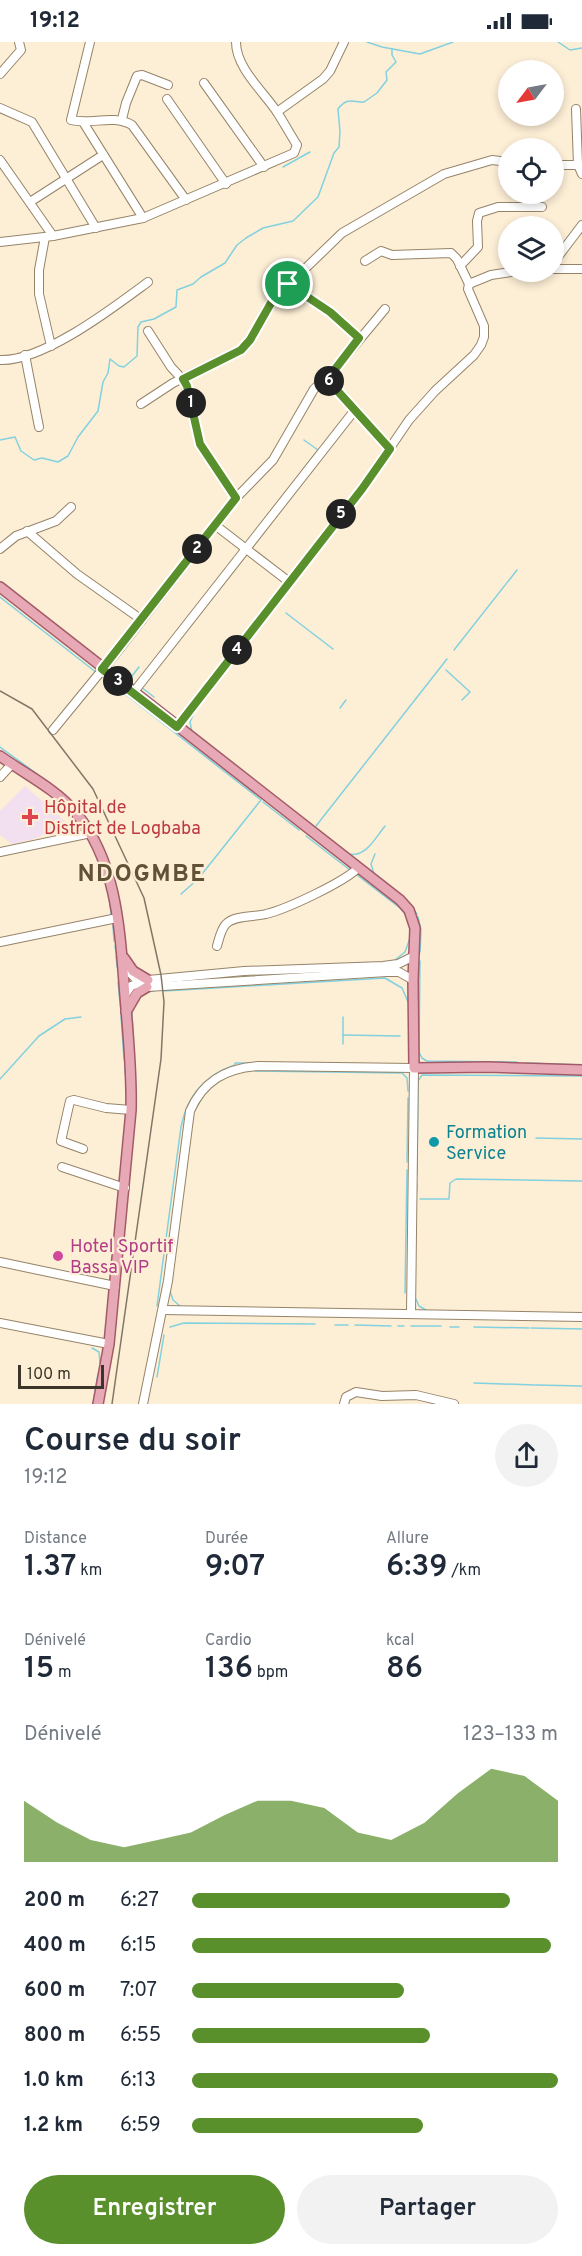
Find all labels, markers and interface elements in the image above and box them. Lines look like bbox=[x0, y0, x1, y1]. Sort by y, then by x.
text: 19:12 bbox=[30, 8, 80, 35]
north arrow bbox=[498, 60, 564, 126]
map controls bbox=[498, 60, 564, 282]
button: locate bbox=[498, 138, 564, 204]
button: layers bbox=[498, 216, 564, 282]
pin bbox=[262, 258, 313, 309]
icon: arrive bbox=[271, 267, 304, 300]
pin: 6 bbox=[314, 366, 344, 396]
text: 6 bbox=[324, 371, 334, 391]
pin: 1 bbox=[176, 388, 206, 418]
text: 1 bbox=[188, 393, 194, 413]
pin: 5 bbox=[326, 499, 356, 529]
text: 5 bbox=[336, 504, 346, 524]
pin: 2 bbox=[182, 534, 212, 564]
text: 2 bbox=[192, 539, 202, 559]
pin: 4 bbox=[222, 635, 252, 665]
text: 4 bbox=[232, 640, 242, 660]
pin: 3 bbox=[103, 666, 133, 696]
text: 3 bbox=[113, 671, 123, 691]
place label: Hôpital de District de Logbaba bbox=[44, 797, 201, 841]
marker: Hôpital de District de Logbaba bbox=[21, 808, 39, 826]
district label: NDOGMBE bbox=[77, 860, 207, 890]
place label: Formation Service bbox=[446, 1122, 527, 1166]
marker: Formation Service bbox=[427, 1135, 441, 1149]
place label: Hotel Sportif Bassa VIP bbox=[70, 1236, 173, 1280]
marker: Hotel Sportif Bassa VIP bbox=[51, 1249, 65, 1263]
scale bar bbox=[18, 1362, 104, 1390]
text: 100 m bbox=[27, 1365, 71, 1385]
text: Course du soir bbox=[24, 1421, 241, 1463]
button: share bbox=[495, 1424, 558, 1487]
text: 19:12 bbox=[24, 1465, 68, 1491]
text: Distance bbox=[24, 1529, 87, 1549]
text: Durée bbox=[205, 1529, 248, 1549]
text: Allure bbox=[386, 1529, 429, 1549]
text: 1.37 bbox=[24, 1549, 76, 1586]
text: 9:07 bbox=[205, 1549, 265, 1586]
text: 6:39 bbox=[386, 1549, 447, 1586]
text: km bbox=[76, 1561, 102, 1581]
text: /km bbox=[447, 1561, 481, 1581]
text: Dénivelé bbox=[24, 1631, 86, 1651]
text: Cardio bbox=[205, 1631, 252, 1651]
text: kcal bbox=[386, 1631, 414, 1651]
text: 15 bbox=[24, 1651, 54, 1688]
text: 136 bbox=[205, 1651, 253, 1688]
text: 86 bbox=[386, 1651, 423, 1688]
text: m bbox=[54, 1663, 71, 1683]
text: bpm bbox=[253, 1663, 288, 1683]
text: Dénivelé bbox=[24, 1722, 101, 1748]
text: 123–133 m bbox=[463, 1722, 558, 1748]
text: 200 m bbox=[24, 1888, 85, 1914]
text: 6:27 bbox=[120, 1888, 159, 1914]
text: 400 m bbox=[24, 1933, 86, 1959]
text: 6:15 bbox=[120, 1933, 156, 1959]
text: 600 m bbox=[24, 1978, 85, 2004]
text: 7:07 bbox=[120, 1978, 157, 2004]
text: 800 m bbox=[24, 2023, 85, 2049]
text: 6:55 bbox=[120, 2023, 161, 2049]
text: 1.0 km bbox=[24, 2068, 84, 2094]
text: 6:13 bbox=[120, 2068, 156, 2094]
text: 1.2 km bbox=[24, 2113, 83, 2139]
text: 6:59 bbox=[120, 2113, 161, 2139]
button: Enregistrer bbox=[24, 2175, 285, 2244]
button: Partager bbox=[297, 2175, 558, 2244]

